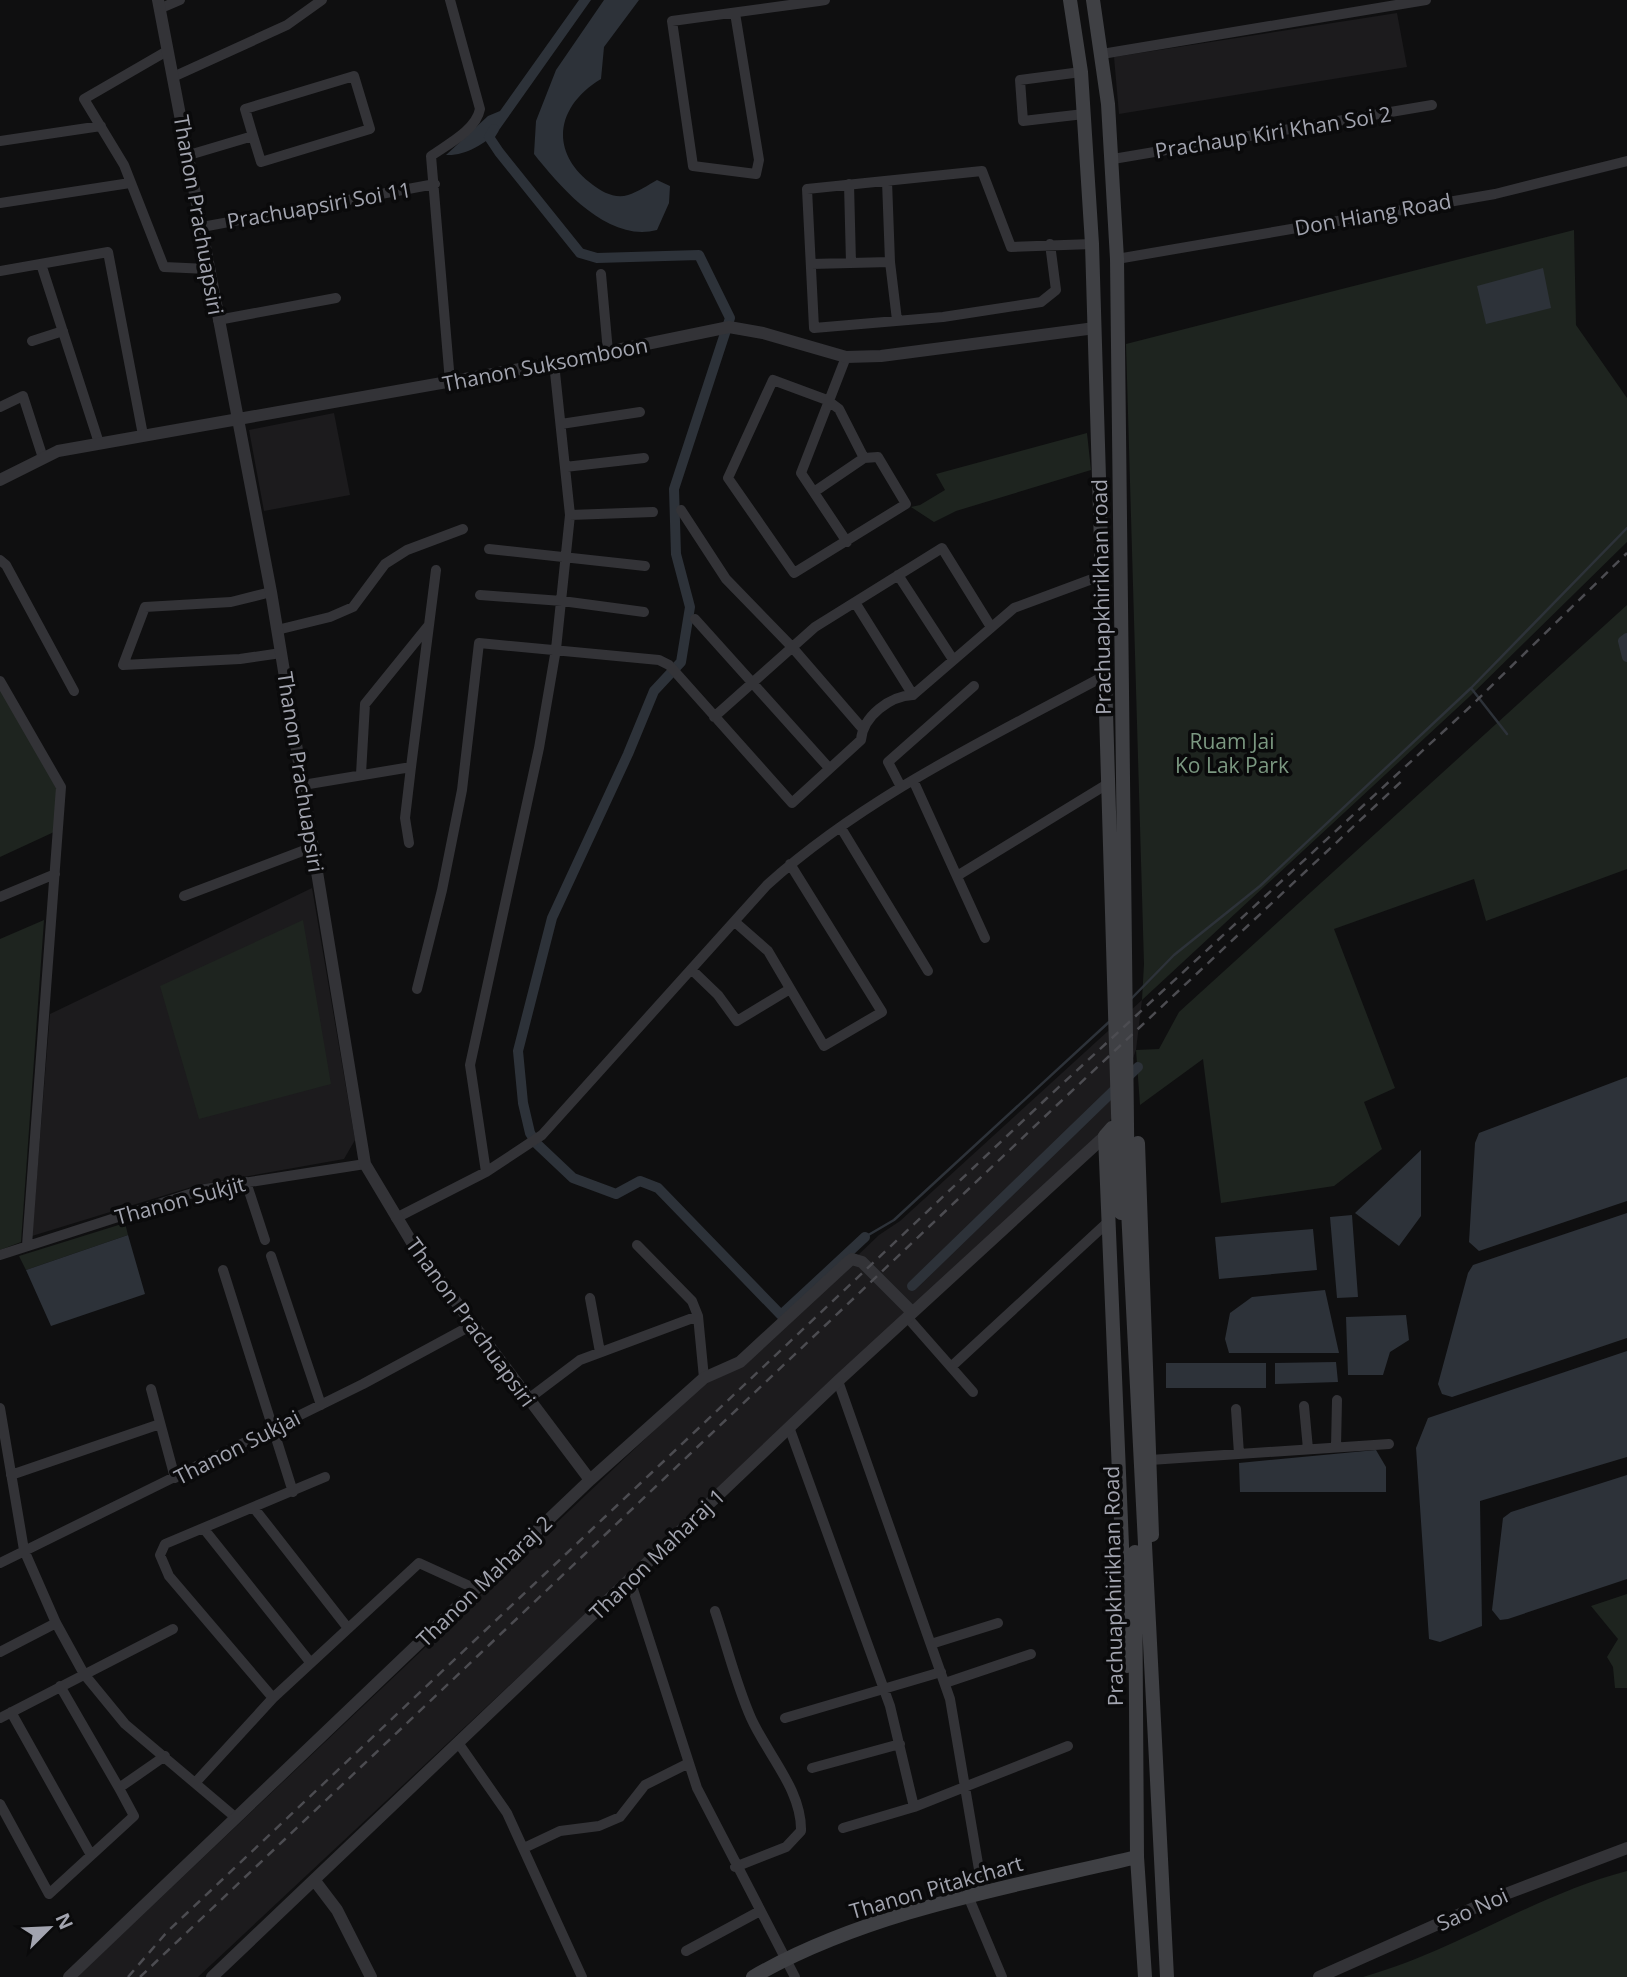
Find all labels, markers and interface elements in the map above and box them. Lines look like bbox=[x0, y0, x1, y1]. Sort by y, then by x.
street label: Prachaup Kiri Khan Soi 2 bbox=[1153, 99, 1393, 165]
street label: Thanon Prachuapsiri bbox=[168, 113, 230, 317]
street label: Prachuapsiri Soi 11 bbox=[225, 175, 413, 235]
street label: Don Hiang Road bbox=[1293, 186, 1453, 242]
street label: Thanon Suksomboon bbox=[440, 330, 650, 398]
street label: Prachuapkhirikhan road bbox=[1085, 479, 1117, 715]
street label: Thanon Prachuapsiri bbox=[271, 670, 331, 874]
park label: Ruam Jai Ko Lak Park bbox=[1175, 727, 1289, 779]
street label: Thanon Sukjit bbox=[112, 1169, 248, 1231]
street label: Thanon Prachuapsiri bbox=[400, 1232, 542, 1412]
street label: Thanon Sukjai bbox=[169, 1403, 305, 1491]
street label: Prachuapkhirikhan Road bbox=[1097, 1466, 1129, 1706]
street label: Thanon Maharaj 1 bbox=[583, 1482, 731, 1626]
street label: Thanon Maharaj 2 bbox=[410, 1509, 558, 1653]
street label: Thanon Pitakchart bbox=[846, 1849, 1026, 1925]
street label: Sao Noi bbox=[1432, 1881, 1512, 1937]
north arrow bbox=[14, 1893, 84, 1963]
text: N bbox=[50, 1909, 80, 1933]

